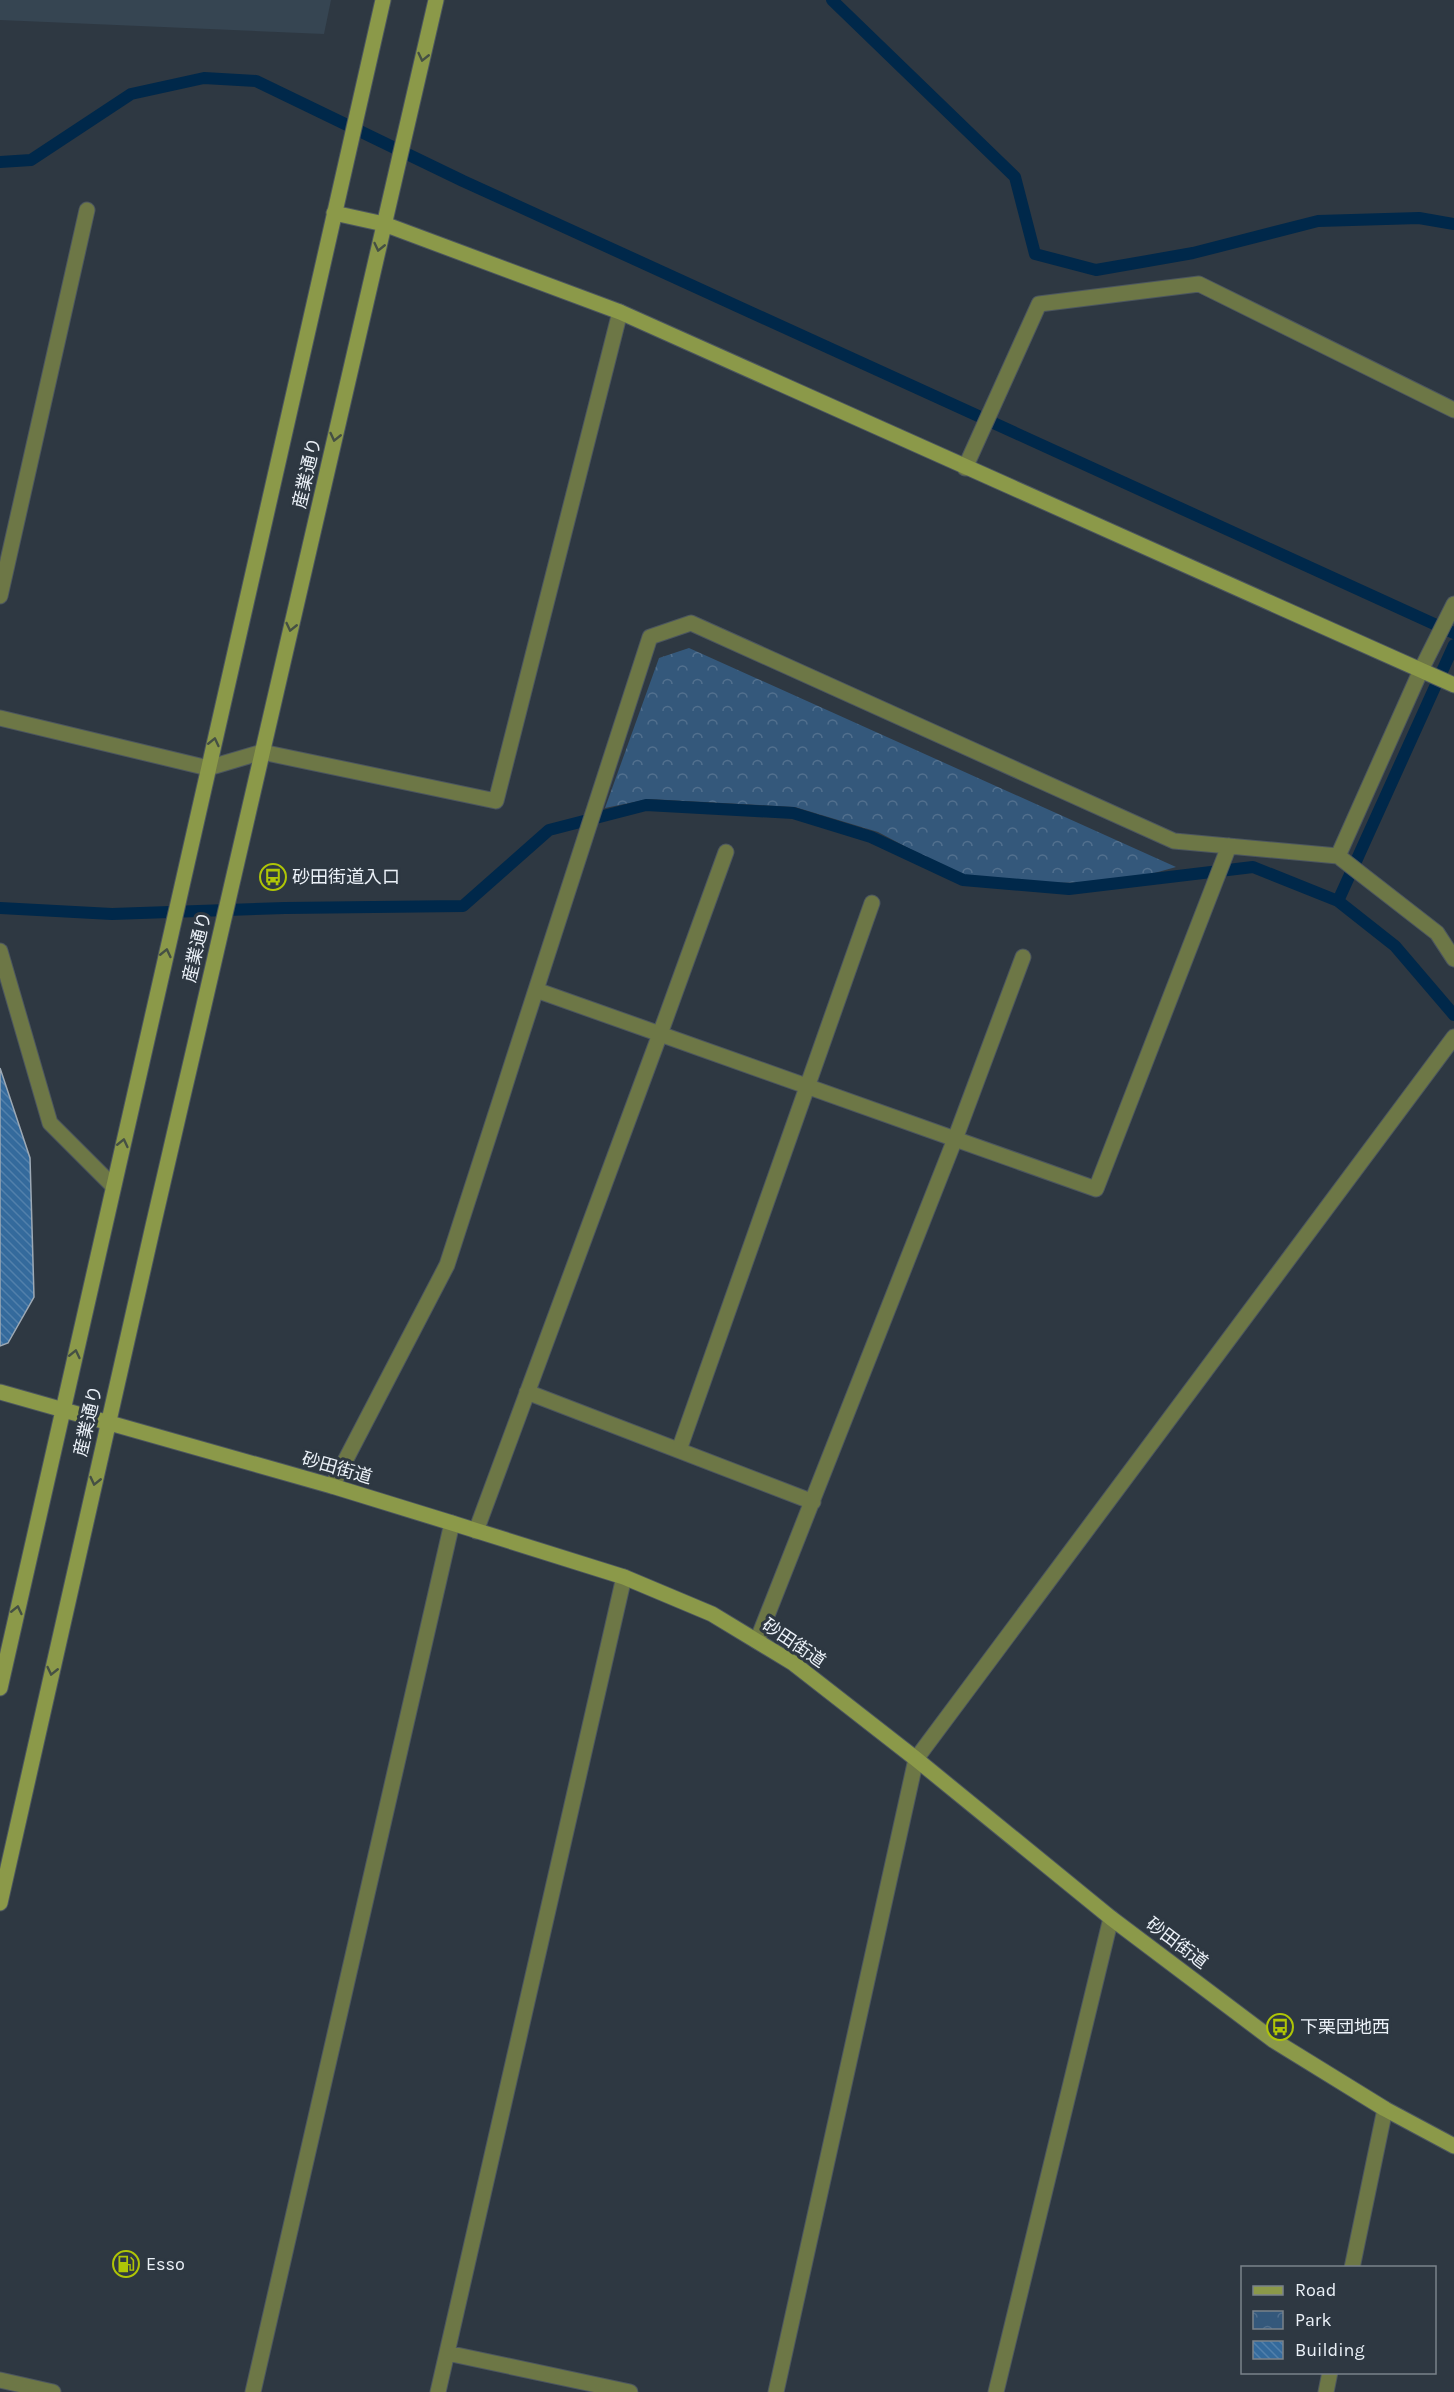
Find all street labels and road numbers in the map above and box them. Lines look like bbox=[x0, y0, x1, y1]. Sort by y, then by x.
street label: 産業通り bbox=[288, 435, 326, 511]
street label: 産業通り bbox=[178, 909, 216, 985]
street label: 産業通り bbox=[69, 1383, 107, 1459]
street label: 砂田街道 bbox=[299, 1448, 375, 1488]
street label: 砂田街道 bbox=[758, 1614, 830, 1672]
street label: 砂田街道 bbox=[1142, 1913, 1212, 1973]

